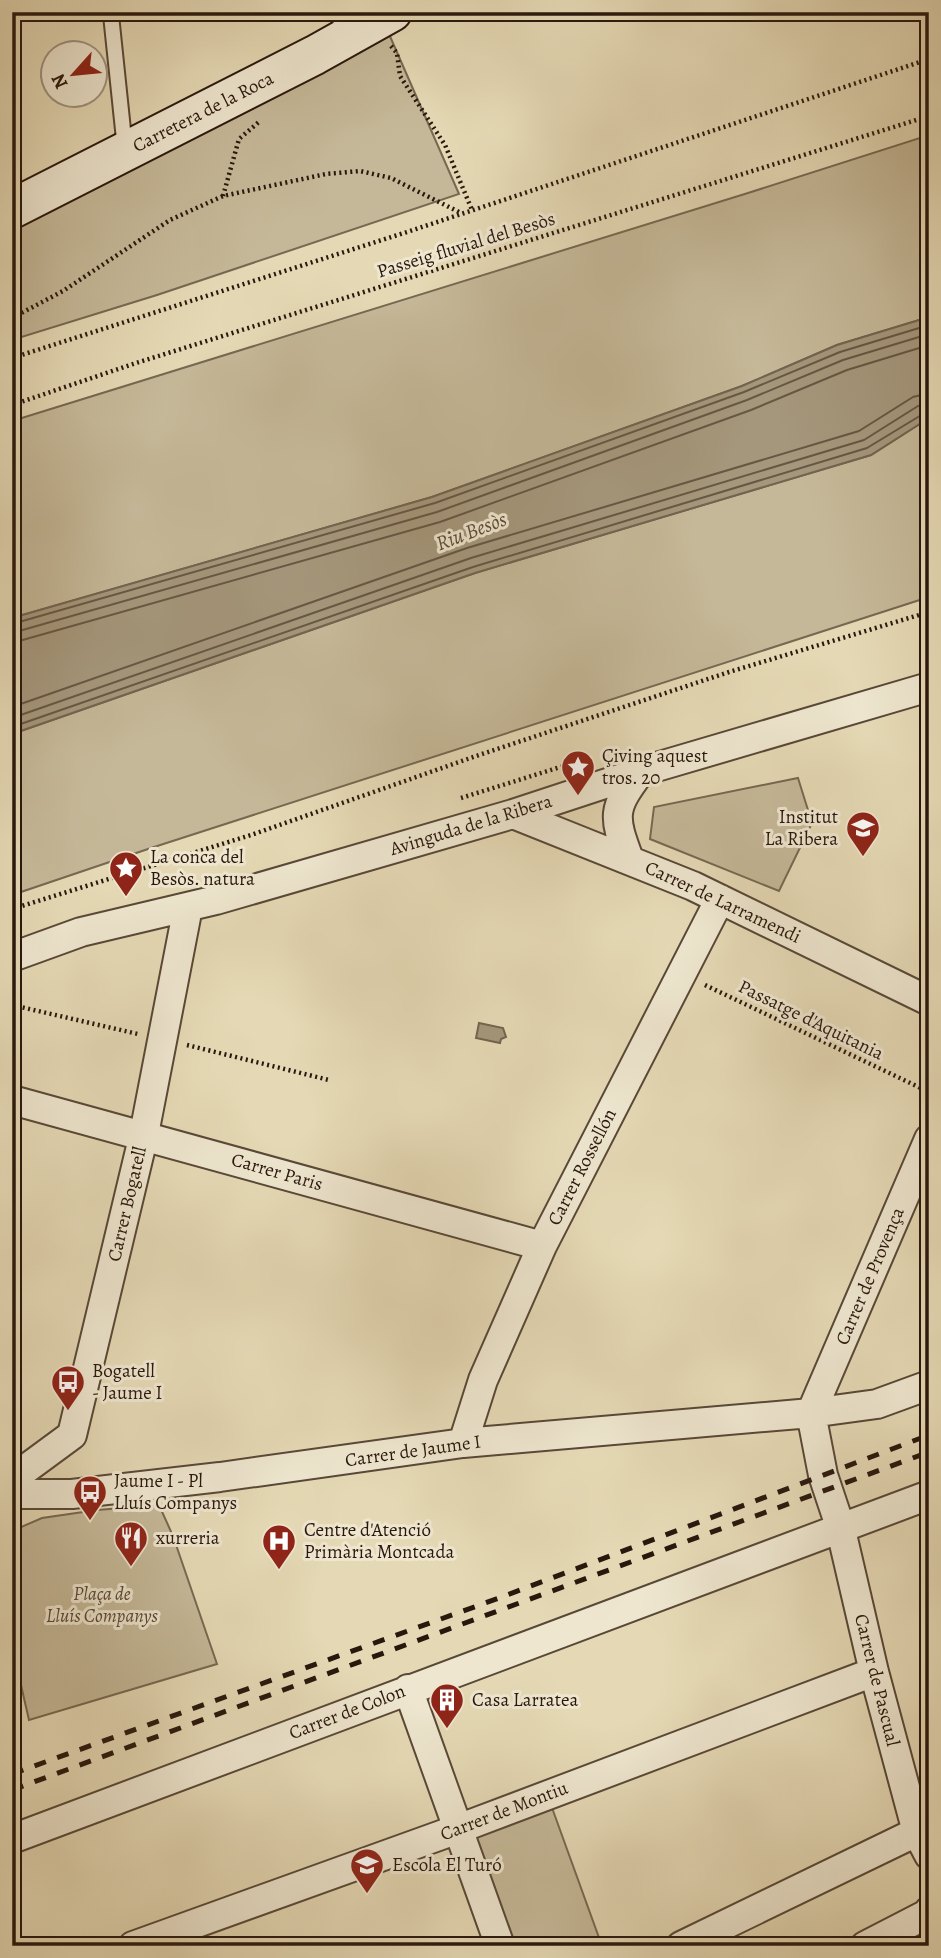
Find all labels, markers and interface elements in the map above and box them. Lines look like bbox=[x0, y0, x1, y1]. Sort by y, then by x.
north arrow bbox=[38, 38, 108, 108]
street label: Carretera de la Roca bbox=[128, 65, 278, 159]
text: N bbox=[45, 69, 74, 93]
street label: Passeig fluvial del Besòs bbox=[374, 206, 558, 284]
water label: Riu Besòs bbox=[432, 505, 510, 557]
place label: Çiving aquest tros. 20 bbox=[602, 743, 708, 791]
place icon: Çiving aquest tros. 20 bbox=[559, 748, 597, 797]
street label: Avinguda de la Ribera bbox=[386, 788, 555, 862]
place label: Institut La Ribera bbox=[765, 804, 838, 852]
school or university icon: Institut La Ribera bbox=[844, 809, 882, 858]
place label: La conca del Besòs. natura bbox=[150, 844, 255, 892]
place icon: La conca del Besòs. natura bbox=[107, 849, 145, 898]
street label: Carrer de Larramendi bbox=[641, 854, 805, 950]
street label: Passatge d'Aquitania bbox=[734, 974, 888, 1067]
street label: Carrer Rossellón bbox=[541, 1104, 623, 1230]
street label: Carrer Bogatell bbox=[101, 1144, 153, 1264]
street label: Carrer Paris bbox=[228, 1147, 326, 1197]
street label: Carrer de Provença bbox=[829, 1203, 911, 1349]
place label: Bogatell - Jaume I bbox=[92, 1358, 162, 1406]
bus stop icon: Bogatell - Jaume I bbox=[49, 1363, 87, 1412]
street label: Carrer de Jaume I bbox=[343, 1429, 483, 1473]
place label: Jaume I - Pl Lluís Companys bbox=[114, 1468, 237, 1516]
bus stop icon: Jaume I - Pl Lluís Companys bbox=[71, 1473, 109, 1522]
place label: Centre d'Atenció Primària Montcada bbox=[304, 1517, 455, 1565]
restaurant icon: xurreria bbox=[112, 1519, 150, 1568]
hospital icon: Centre d'Atenció Primària Montcada bbox=[260, 1522, 298, 1571]
place label: xurreria bbox=[156, 1525, 220, 1551]
park label: Plaça de Lluís Companys bbox=[46, 1581, 159, 1629]
street label: Carrer de Pascual bbox=[848, 1611, 906, 1749]
street label: Carrer de Colon bbox=[285, 1678, 409, 1746]
building icon: Casa Larratea bbox=[428, 1681, 466, 1730]
place label: Casa Larratea bbox=[472, 1687, 578, 1713]
street label: Carrer de Montiu bbox=[436, 1774, 572, 1847]
school or university icon: Escola El Turó bbox=[348, 1846, 386, 1895]
place label: Escola El Turó bbox=[392, 1852, 502, 1878]

